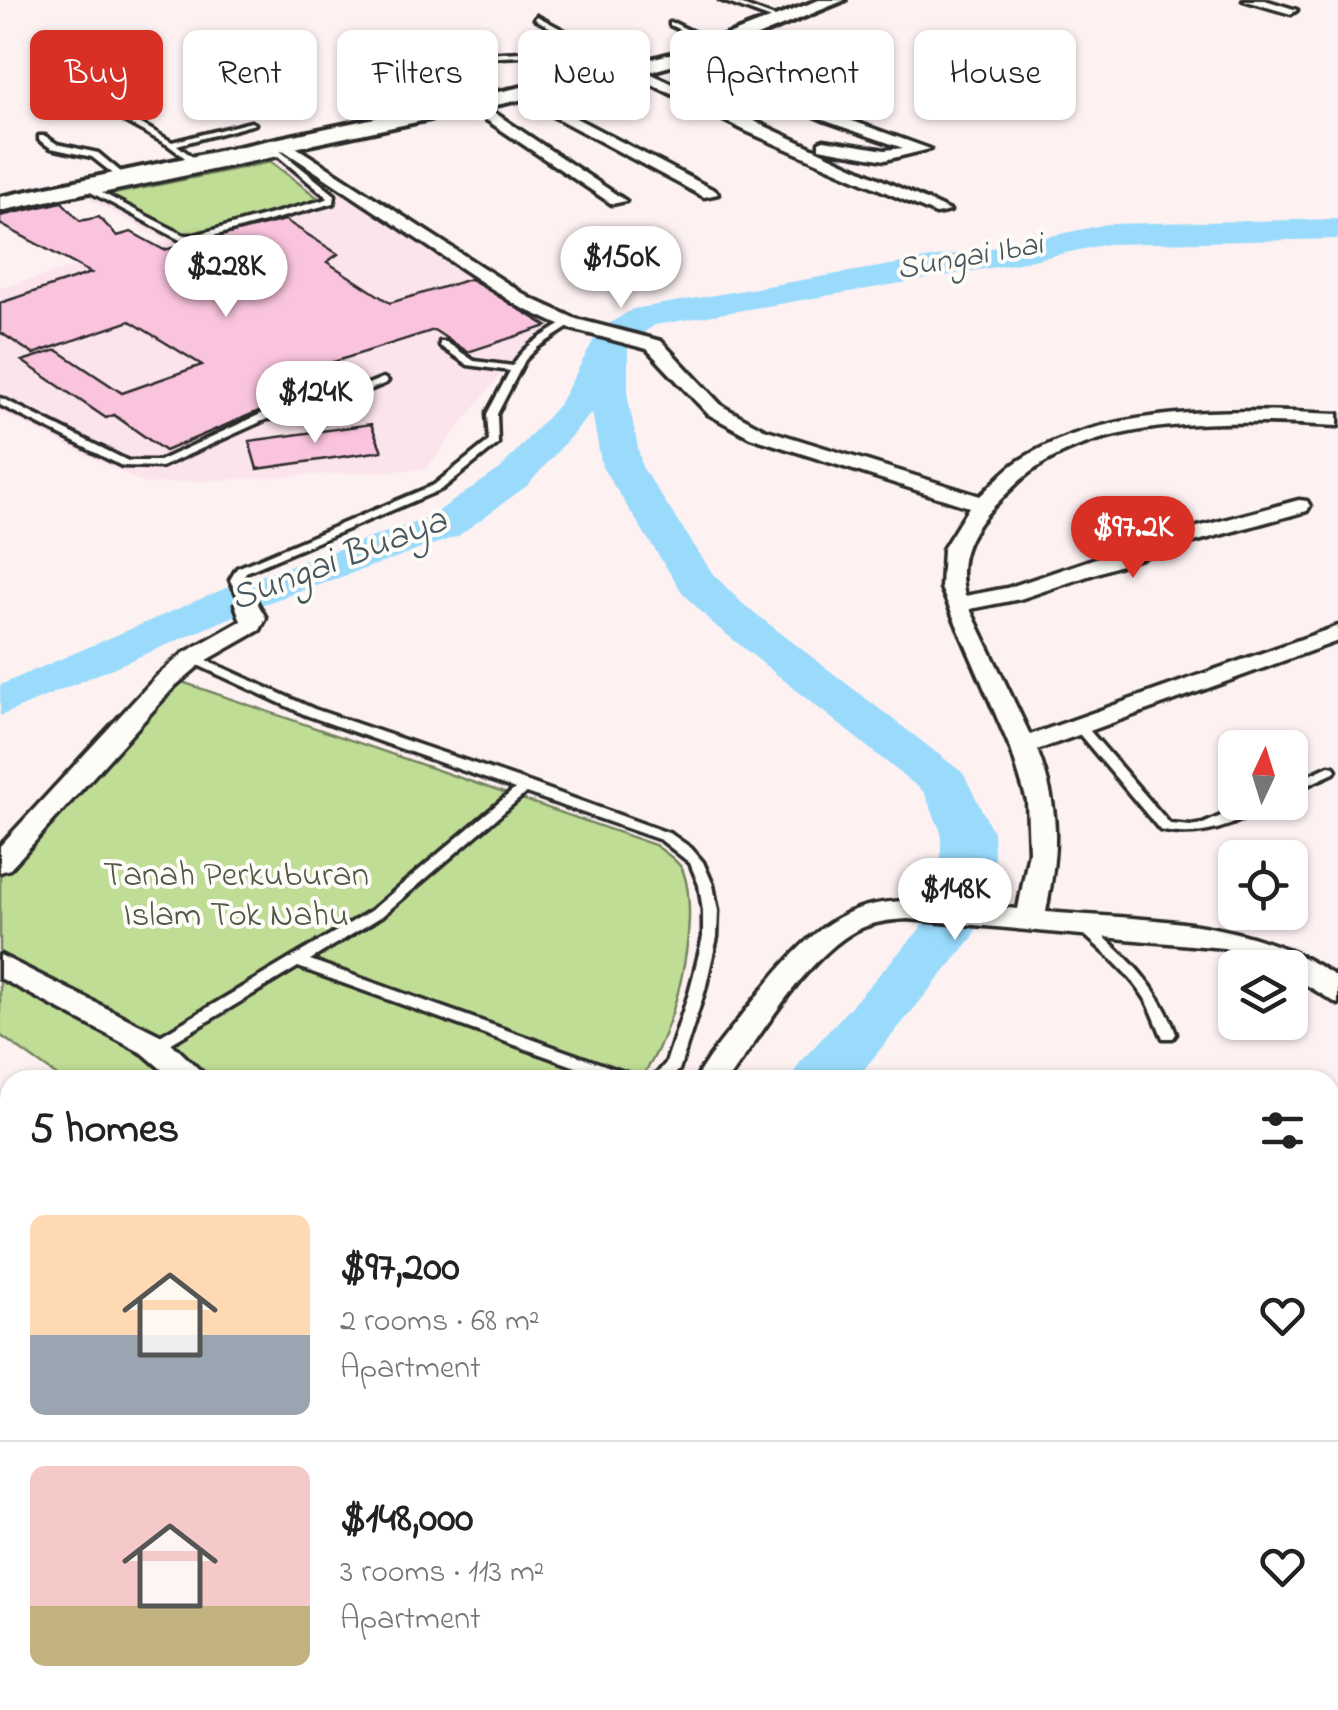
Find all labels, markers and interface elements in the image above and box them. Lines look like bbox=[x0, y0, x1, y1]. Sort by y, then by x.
chip: Buy bbox=[30, 30, 163, 120]
chip: Rent bbox=[183, 30, 317, 120]
chip: Filters bbox=[337, 30, 498, 120]
chip: New bbox=[518, 30, 650, 120]
chip: Apartment bbox=[670, 30, 894, 120]
chip: House bbox=[914, 30, 1076, 120]
water label: Sungai Ibai bbox=[893, 221, 1050, 294]
pin: $150K bbox=[551, 226, 691, 311]
pin: $228K bbox=[156, 235, 296, 320]
text: $150K bbox=[582, 235, 660, 282]
text: $228K bbox=[187, 244, 265, 291]
pin: $124K bbox=[245, 361, 385, 446]
text: $124K bbox=[278, 370, 352, 417]
water label: Sungai Buaya bbox=[223, 494, 456, 628]
pin: $97.2K bbox=[1052, 496, 1214, 581]
text: $97.2K bbox=[1093, 505, 1173, 552]
north arrow bbox=[1218, 730, 1308, 820]
map controls bbox=[1218, 730, 1308, 1040]
button: locate bbox=[1218, 840, 1308, 930]
park label: Tanah Perkuburan Islam Tok Nahu bbox=[103, 851, 369, 942]
pin: $148K bbox=[885, 858, 1025, 943]
text: $148K bbox=[920, 867, 990, 914]
button: layers bbox=[1218, 950, 1308, 1040]
text: 5 homes bbox=[30, 1100, 179, 1161]
icon: filters bbox=[1255, 1103, 1310, 1158]
text: $97,200 bbox=[340, 1238, 460, 1299]
icon: home bbox=[110, 1255, 230, 1375]
icon: heart bbox=[1255, 1288, 1310, 1343]
text: 2 rooms · 68 m² bbox=[340, 1299, 539, 1346]
text: Apartment bbox=[340, 1346, 481, 1393]
text: $148,000 bbox=[340, 1489, 473, 1550]
icon: home bbox=[110, 1506, 230, 1626]
icon: heart bbox=[1255, 1539, 1310, 1594]
text: 3 rooms · 113 m² bbox=[340, 1550, 544, 1597]
text: Apartment bbox=[340, 1597, 481, 1644]

